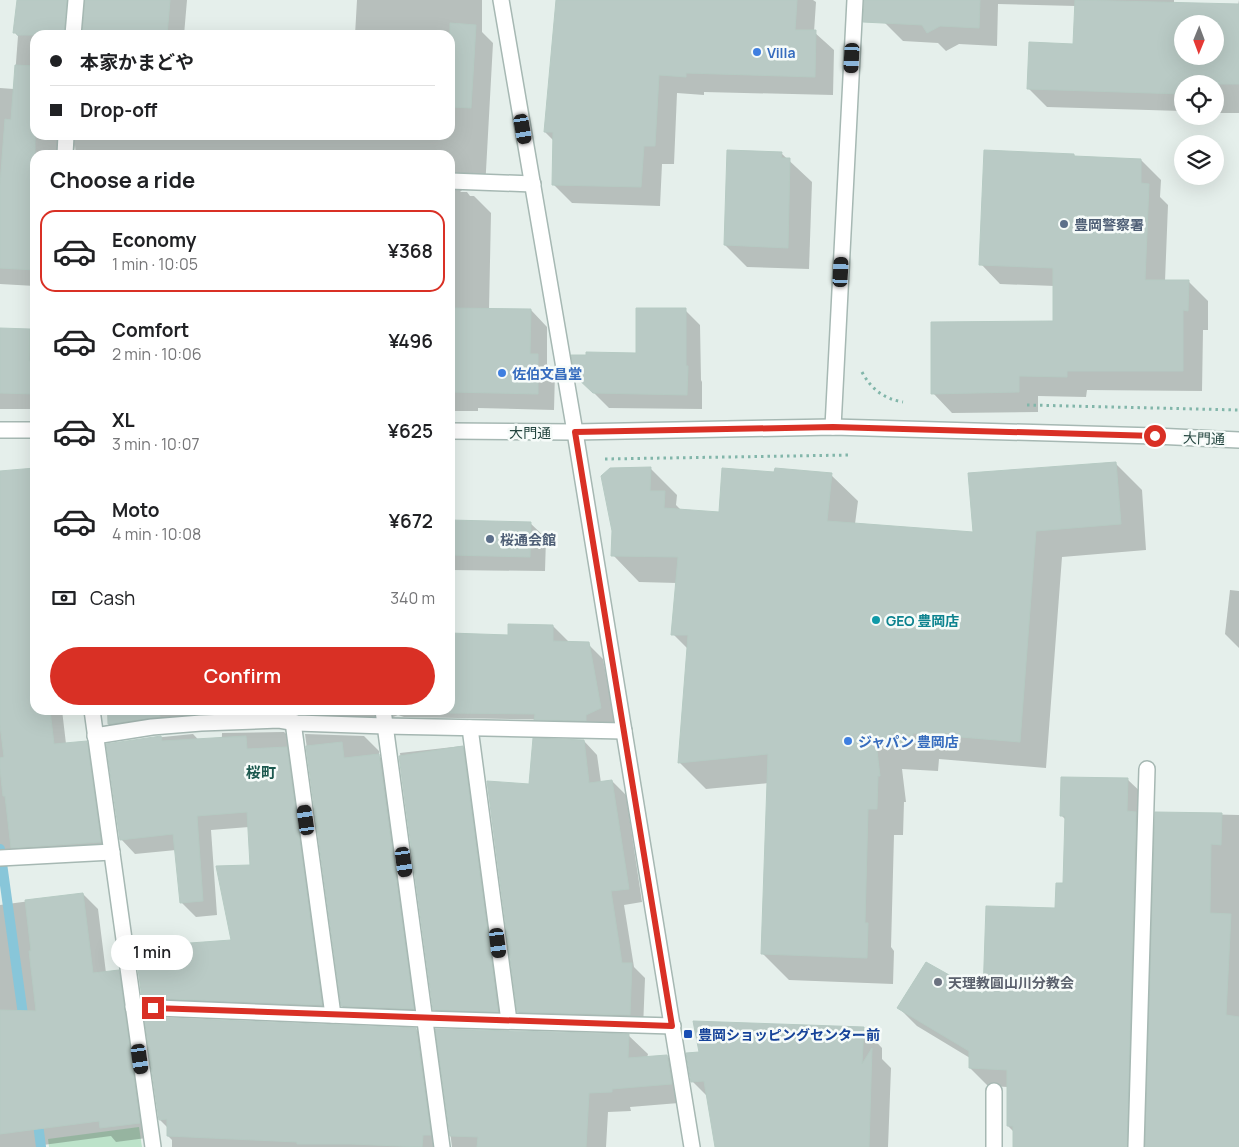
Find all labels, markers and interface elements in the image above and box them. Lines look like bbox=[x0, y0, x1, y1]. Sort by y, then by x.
north arrow bbox=[1174, 15, 1224, 65]
map controls bbox=[1174, 15, 1224, 185]
place label: Villa bbox=[767, 43, 796, 62]
car bbox=[843, 43, 860, 73]
marker: Villa bbox=[751, 46, 763, 58]
text: 本家かまどや bbox=[80, 49, 194, 75]
button: locate bbox=[1174, 75, 1224, 125]
text: Drop-off bbox=[80, 97, 157, 123]
car bbox=[513, 113, 532, 145]
button: layers bbox=[1174, 135, 1224, 185]
text: Choose a ride bbox=[50, 165, 195, 195]
place label: 豊岡警察署 bbox=[1074, 215, 1144, 234]
marker: 豊岡警察署 bbox=[1058, 218, 1070, 230]
text: Economy bbox=[112, 227, 196, 253]
icon: car bbox=[52, 229, 97, 274]
text: ¥368 bbox=[388, 238, 433, 264]
text: 1 min · 10:05 bbox=[112, 253, 198, 275]
car bbox=[832, 257, 849, 287]
text: Comfort bbox=[112, 317, 189, 343]
icon: car bbox=[52, 319, 97, 364]
text: ¥496 bbox=[388, 328, 433, 354]
text: 2 min · 10:06 bbox=[112, 343, 202, 365]
place label: 佐伯文昌堂 bbox=[512, 364, 582, 383]
marker: 佐伯文昌堂 bbox=[496, 367, 508, 379]
text: XL bbox=[112, 407, 135, 433]
icon: car bbox=[52, 409, 97, 454]
text: ¥625 bbox=[388, 418, 433, 444]
street label: 大門通 bbox=[509, 423, 551, 442]
route start bbox=[1144, 425, 1166, 447]
street label: 大門通 bbox=[1183, 428, 1225, 448]
text: 3 min · 10:07 bbox=[112, 433, 199, 455]
text: Moto bbox=[112, 497, 159, 523]
icon: car bbox=[52, 499, 97, 544]
text: ¥672 bbox=[389, 508, 433, 534]
text: 4 min · 10:08 bbox=[112, 523, 201, 545]
place label: 桜通会館 bbox=[500, 530, 556, 549]
marker: 桜通会館 bbox=[484, 533, 496, 545]
icon: cash bbox=[50, 584, 78, 612]
text: Cash bbox=[90, 585, 135, 611]
text: 340 m bbox=[390, 587, 435, 609]
place label: GEO 豊岡店 bbox=[886, 611, 959, 630]
marker: GEO 豊岡店 bbox=[870, 614, 882, 626]
button: Confirm bbox=[50, 647, 435, 705]
place label: ジャパン 豊岡店 bbox=[858, 732, 959, 751]
marker: ジャパン 豊岡店 bbox=[842, 735, 854, 747]
district label: 桜町 bbox=[246, 762, 276, 783]
car bbox=[296, 804, 315, 836]
car bbox=[394, 846, 413, 878]
car bbox=[488, 927, 507, 959]
callout: 1 min bbox=[112, 936, 194, 970]
text: 1 min bbox=[133, 941, 171, 963]
place label: 天理教圓山川分教会 bbox=[948, 973, 1074, 992]
marker: 天理教圓山川分教会 bbox=[932, 976, 944, 988]
route end bbox=[142, 997, 164, 1019]
place label: 豊岡ショッピングセンター前 bbox=[698, 1025, 880, 1044]
marker: 豊岡ショッピングセンター前 bbox=[682, 1028, 694, 1040]
car bbox=[130, 1043, 149, 1075]

